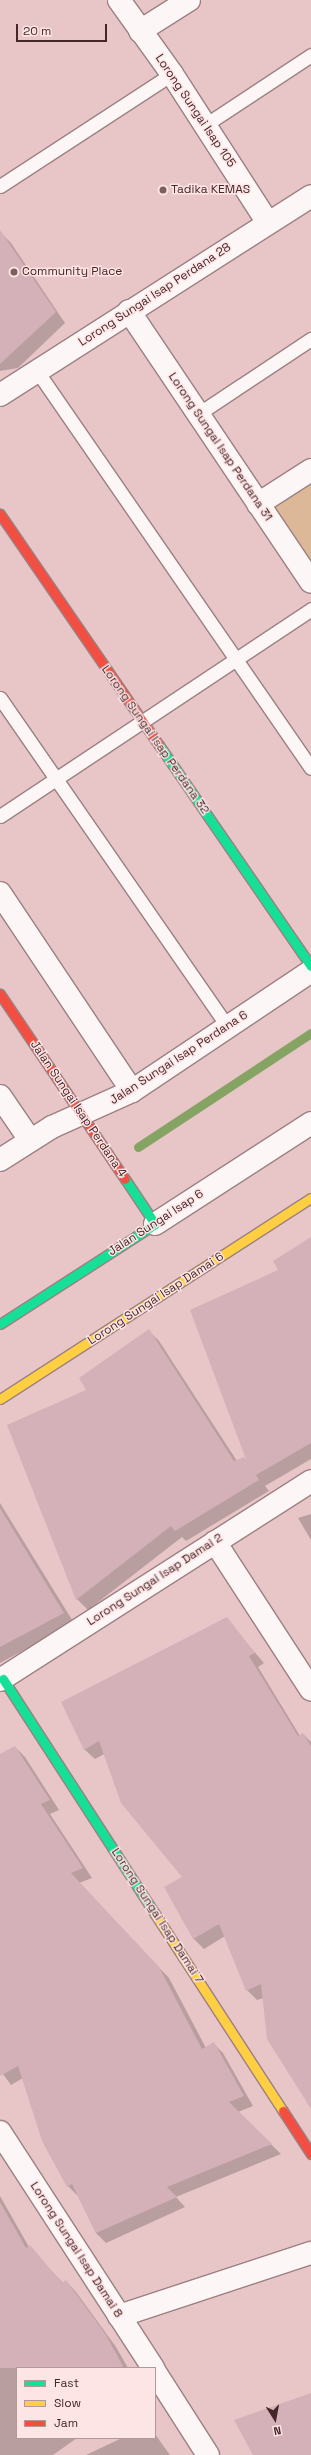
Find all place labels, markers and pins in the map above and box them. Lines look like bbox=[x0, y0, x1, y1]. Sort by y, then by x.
place label: Tadika KEMAS bbox=[171, 183, 250, 197]
marker: Tadika KEMAS bbox=[158, 185, 168, 195]
place label: Community Place bbox=[22, 265, 122, 279]
marker: Community Place bbox=[9, 267, 19, 277]

